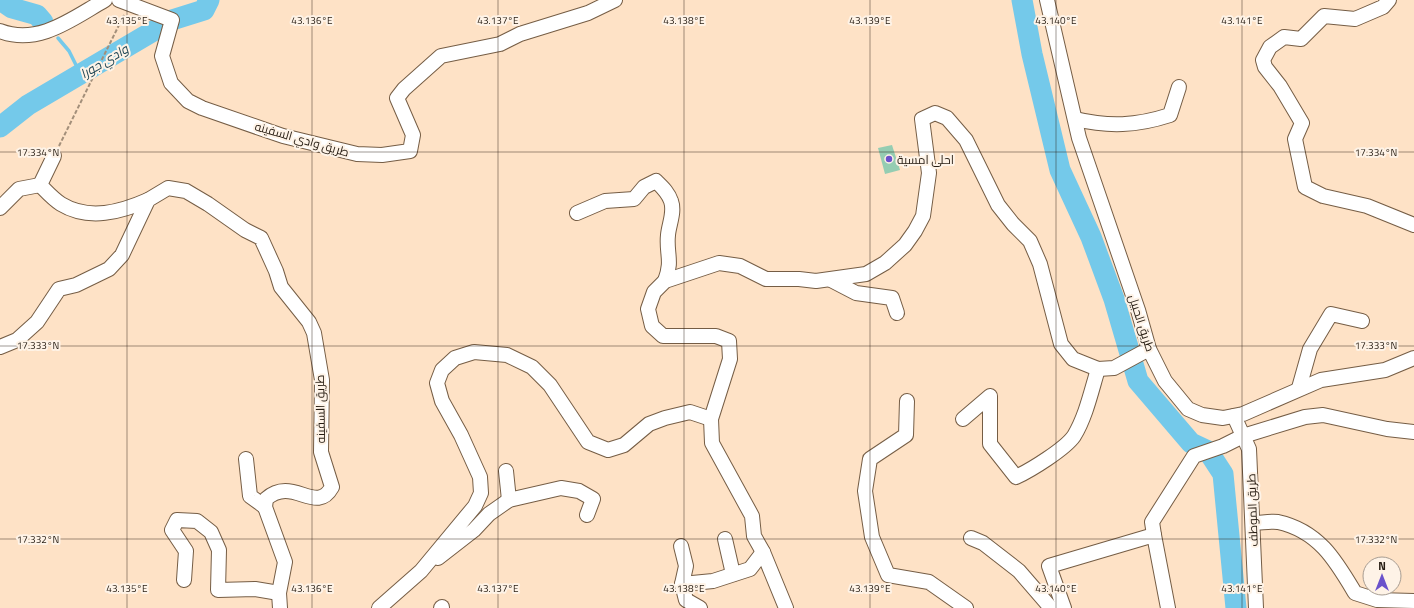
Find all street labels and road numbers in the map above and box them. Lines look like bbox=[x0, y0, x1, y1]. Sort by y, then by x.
street label: طريق وادي السفينه bbox=[252, 116, 352, 163]
street label: طريق الحبيل bbox=[1124, 292, 1160, 354]
street label: طريق السفينه bbox=[310, 374, 330, 443]
street label: طريق الموطف bbox=[1241, 473, 1263, 547]

